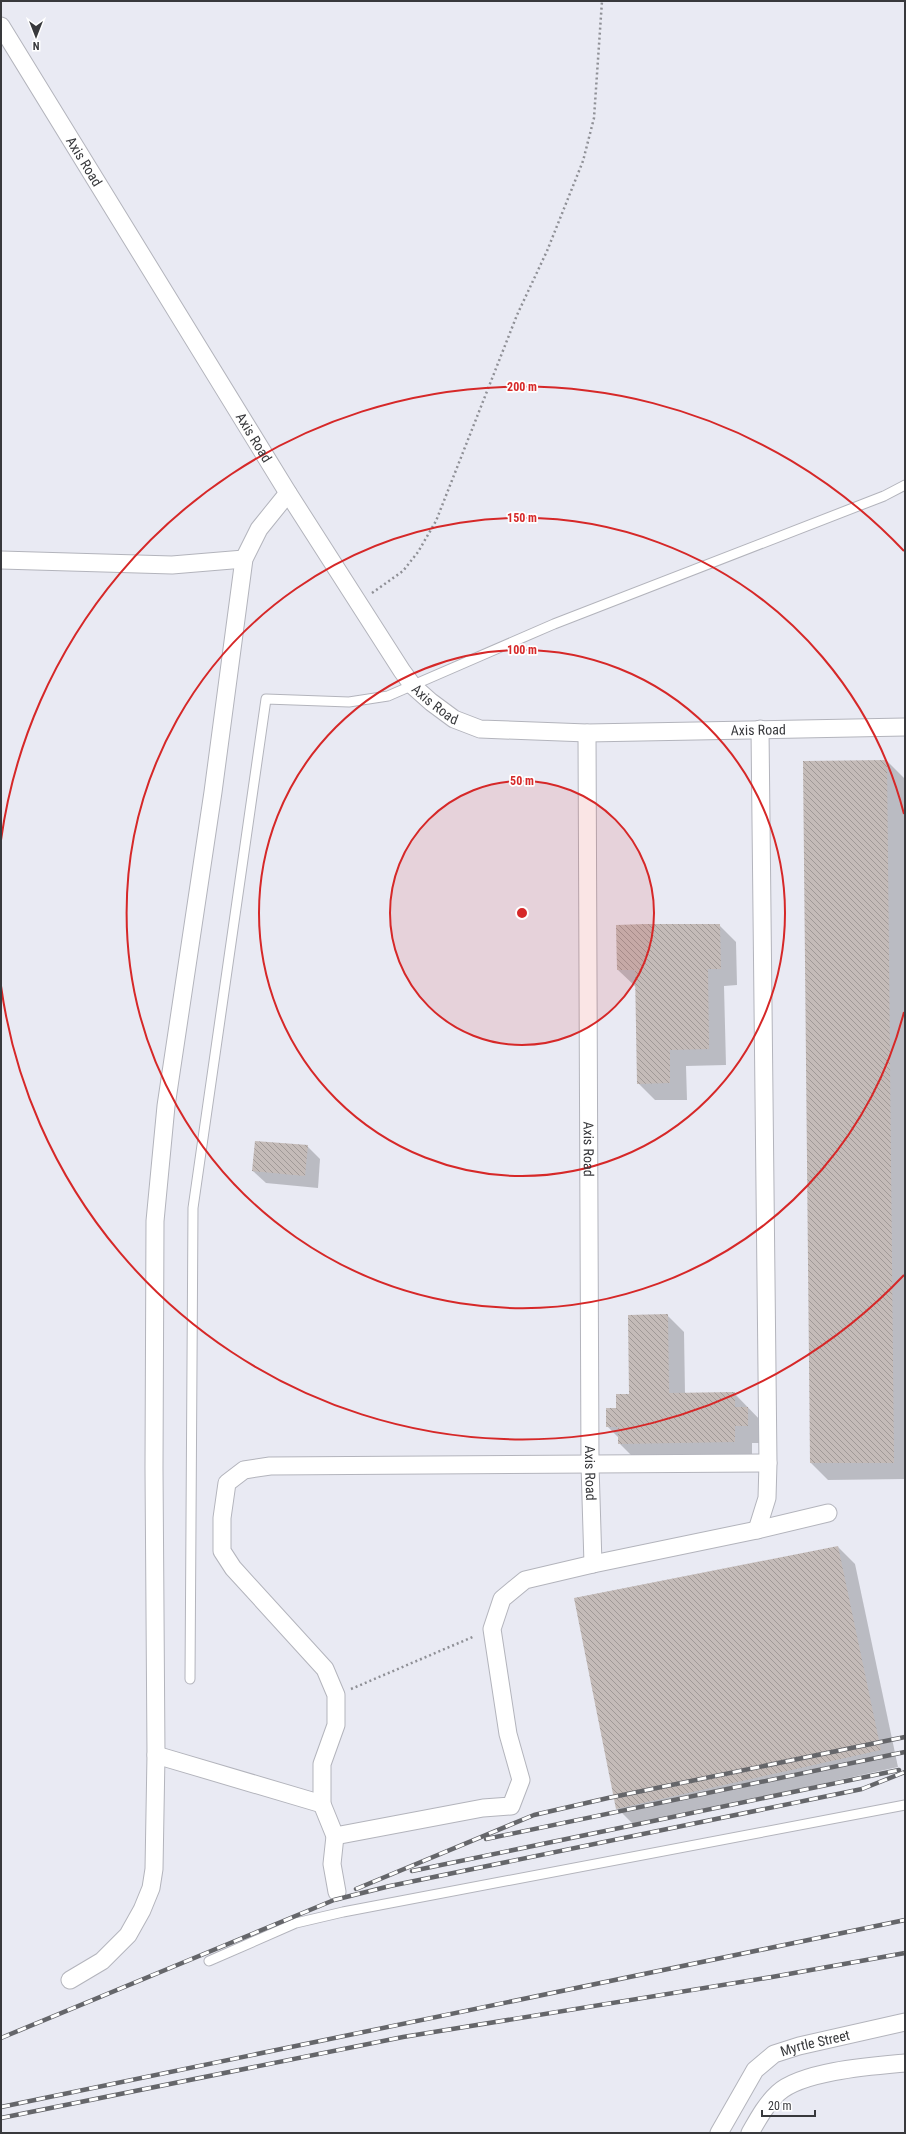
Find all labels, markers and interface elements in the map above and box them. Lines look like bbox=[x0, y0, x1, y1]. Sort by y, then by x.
north arrow bbox=[16, 16, 56, 56]
text: N bbox=[32, 39, 39, 52]
street label: Axis Road bbox=[63, 134, 106, 189]
text: 200 m bbox=[507, 380, 537, 394]
street label: Axis Road bbox=[233, 410, 275, 465]
text: 150 m bbox=[507, 511, 537, 525]
text: 100 m bbox=[507, 643, 537, 657]
street label: Axis Road bbox=[409, 681, 460, 728]
street label: Axis Road bbox=[730, 721, 786, 738]
text: 50 m bbox=[510, 774, 534, 788]
centre of rings bbox=[515, 906, 529, 920]
street label: Axis Road bbox=[581, 1121, 597, 1177]
street label: Axis Road bbox=[582, 1445, 599, 1501]
street label: Myrtle Street bbox=[778, 2027, 851, 2059]
scale bar bbox=[762, 2092, 815, 2118]
text: 20 m bbox=[768, 2099, 792, 2113]

